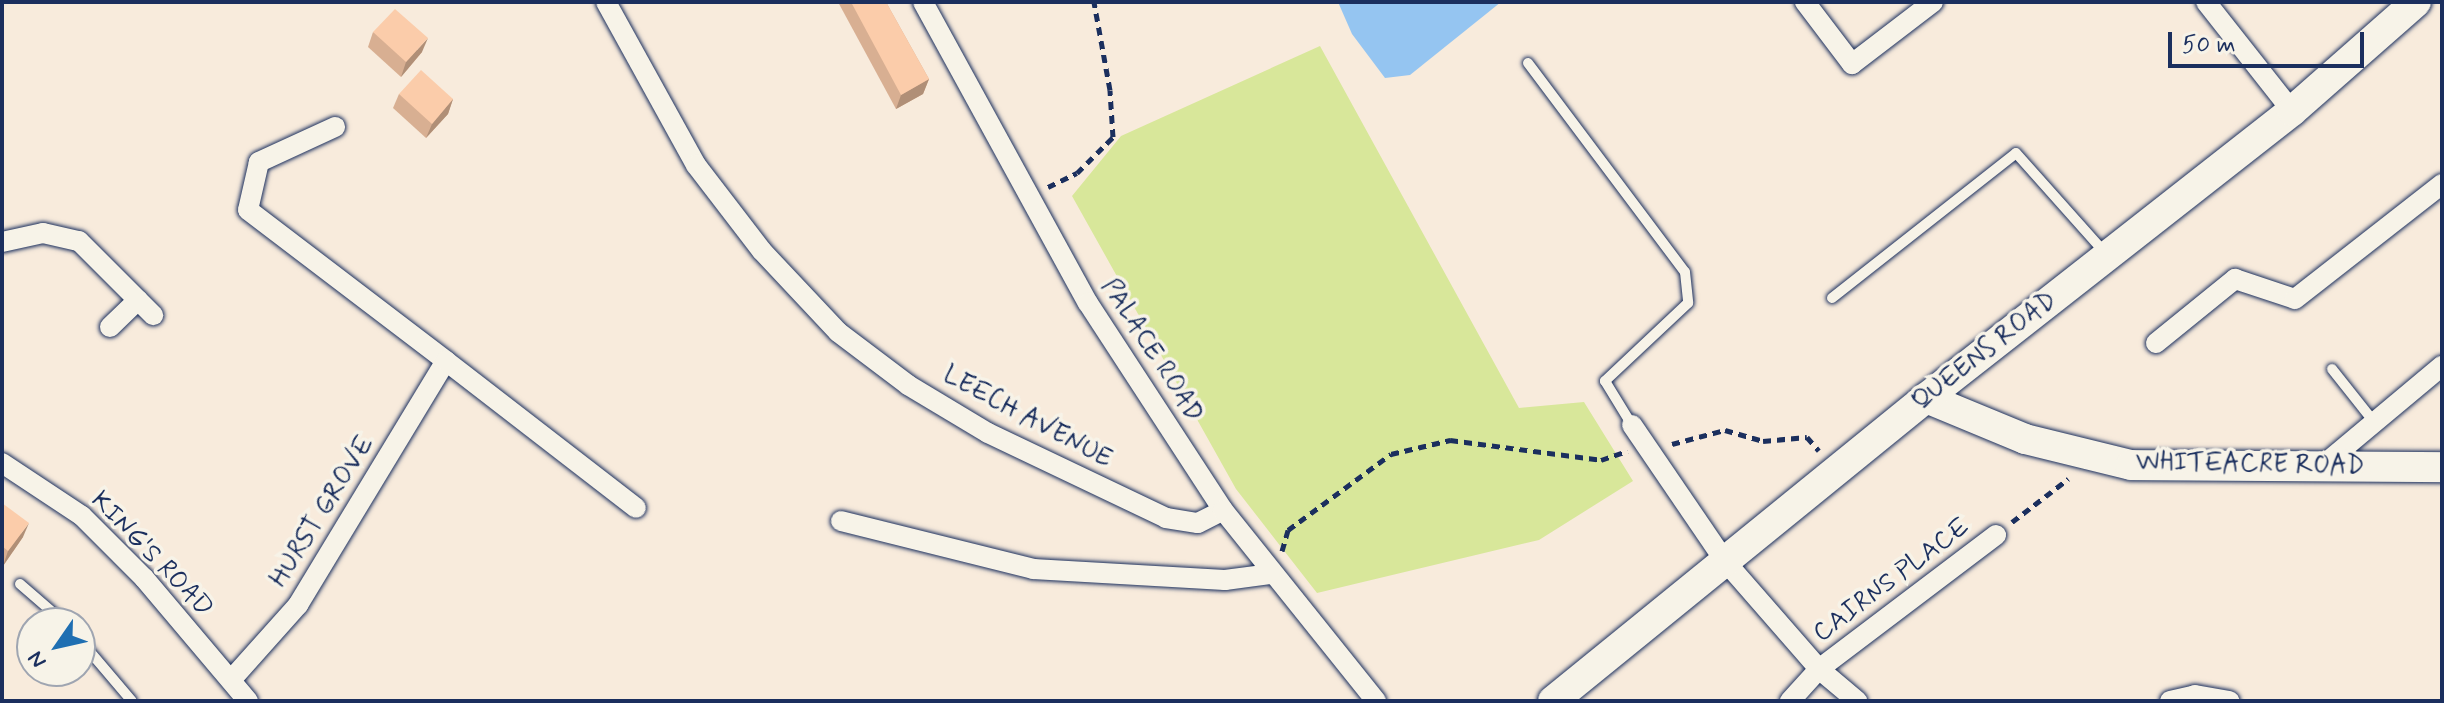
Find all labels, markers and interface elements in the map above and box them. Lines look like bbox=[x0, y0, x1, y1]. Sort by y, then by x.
scale bar bbox=[2172, 16, 2368, 66]
text: 50 m bbox=[2182, 30, 2236, 61]
street label: PALACE ROAD bbox=[1093, 273, 1209, 429]
street label: QUEENS ROAD bbox=[1908, 287, 2062, 417]
street label: LEECH AVENUE bbox=[936, 360, 1118, 476]
street label: HURST GROVE bbox=[264, 431, 382, 593]
street label: WHITEACRE ROAD bbox=[2137, 447, 2363, 483]
street label: KING'S ROAD bbox=[84, 486, 218, 624]
street label: CAIRNS PLACE bbox=[1809, 513, 1975, 649]
north arrow bbox=[16, 607, 96, 687]
text: N bbox=[22, 645, 53, 673]

